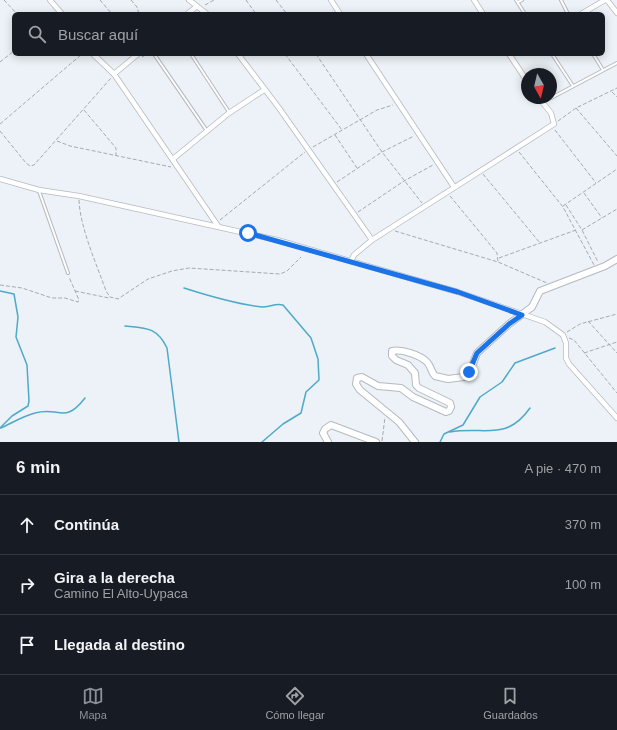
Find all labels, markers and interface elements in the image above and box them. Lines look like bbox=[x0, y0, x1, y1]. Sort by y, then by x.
search box bbox=[12, 12, 605, 56]
icon: search bbox=[26, 23, 48, 45]
text: Buscar aquí bbox=[58, 26, 138, 43]
north arrow bbox=[521, 68, 557, 104]
route start bbox=[239, 224, 257, 242]
route end bbox=[460, 363, 478, 381]
text: 6 min bbox=[16, 458, 60, 477]
text: A pie · 470 m bbox=[524, 461, 601, 476]
icon: ahead bbox=[16, 514, 38, 536]
text: Continúa bbox=[54, 516, 119, 533]
text: 370 m bbox=[565, 517, 601, 532]
text: Gira a la derecha bbox=[54, 569, 175, 586]
icon: right bbox=[16, 574, 38, 596]
text: 100 m bbox=[565, 577, 601, 592]
text: Camino El Alto-Uypaca bbox=[54, 586, 188, 601]
icon: arrive bbox=[16, 634, 38, 656]
text: Llegada al destino bbox=[54, 636, 185, 653]
tab: Mapa bbox=[79, 685, 107, 721]
tab: Cómo llegar bbox=[265, 685, 325, 721]
tab: Guardados bbox=[483, 685, 538, 721]

